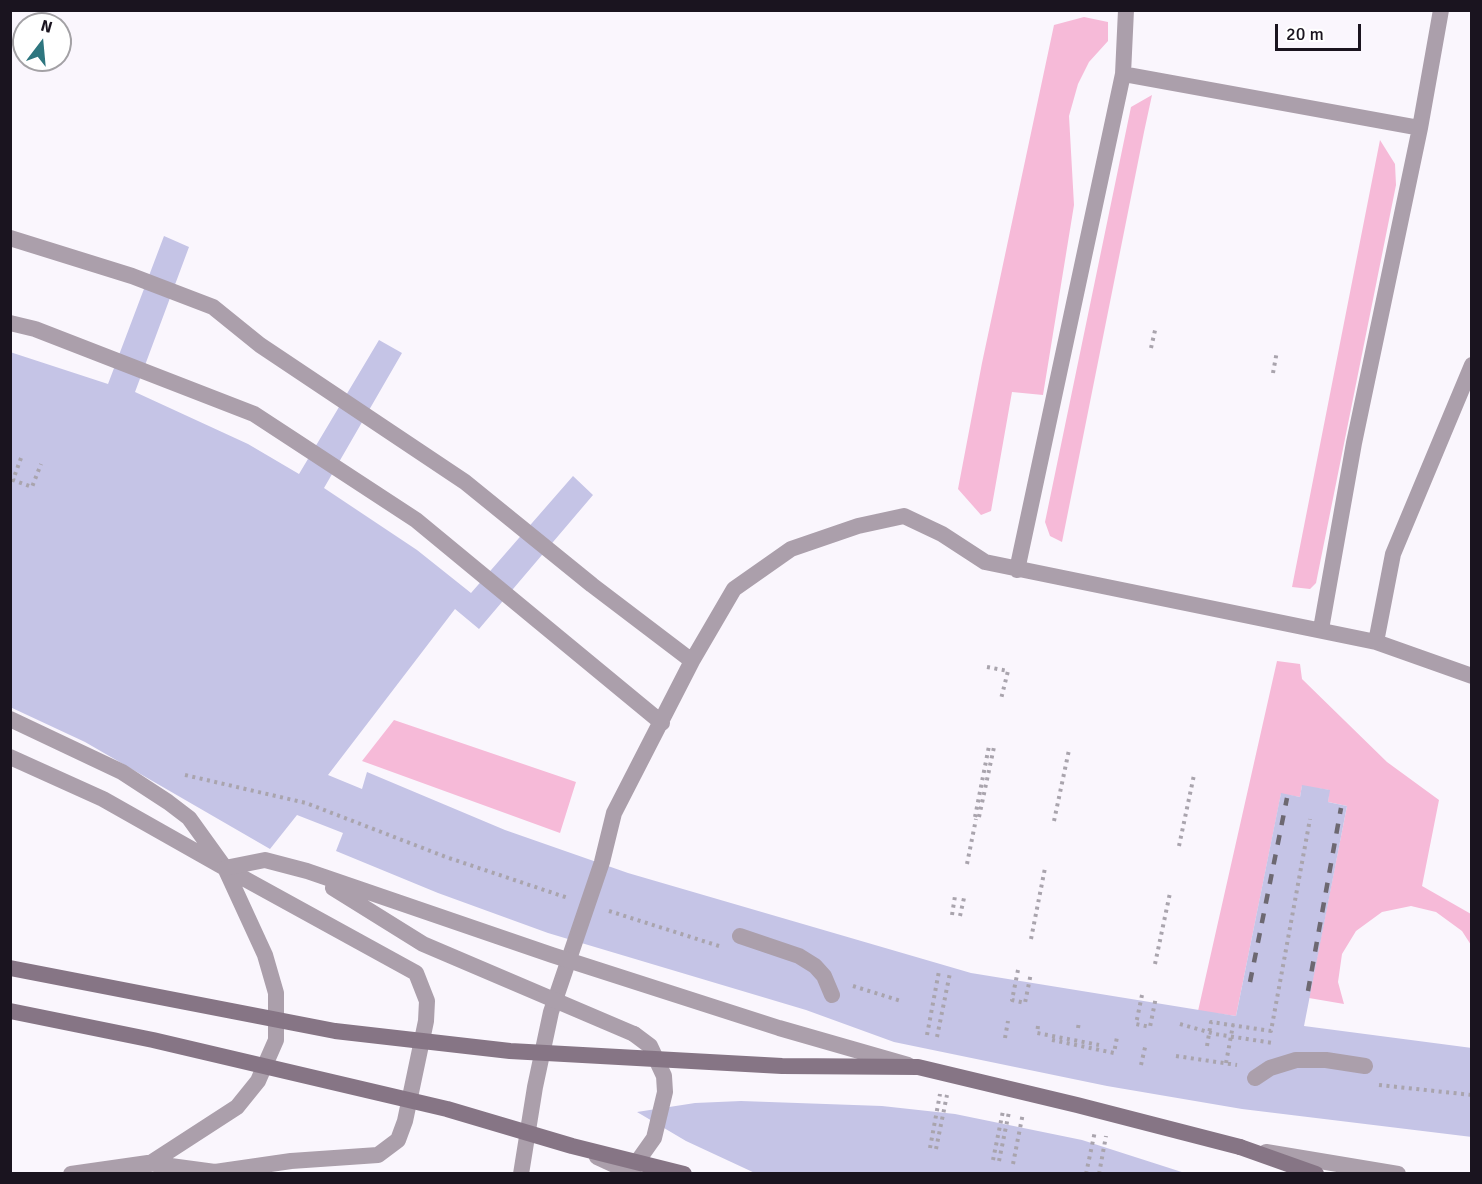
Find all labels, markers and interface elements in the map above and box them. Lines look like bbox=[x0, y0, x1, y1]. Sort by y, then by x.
north arrow bbox=[12, 12, 72, 72]
scale bar bbox=[1278, 12, 1364, 50]
text: N bbox=[38, 15, 55, 38]
text: 20 m bbox=[1286, 23, 1324, 45]

